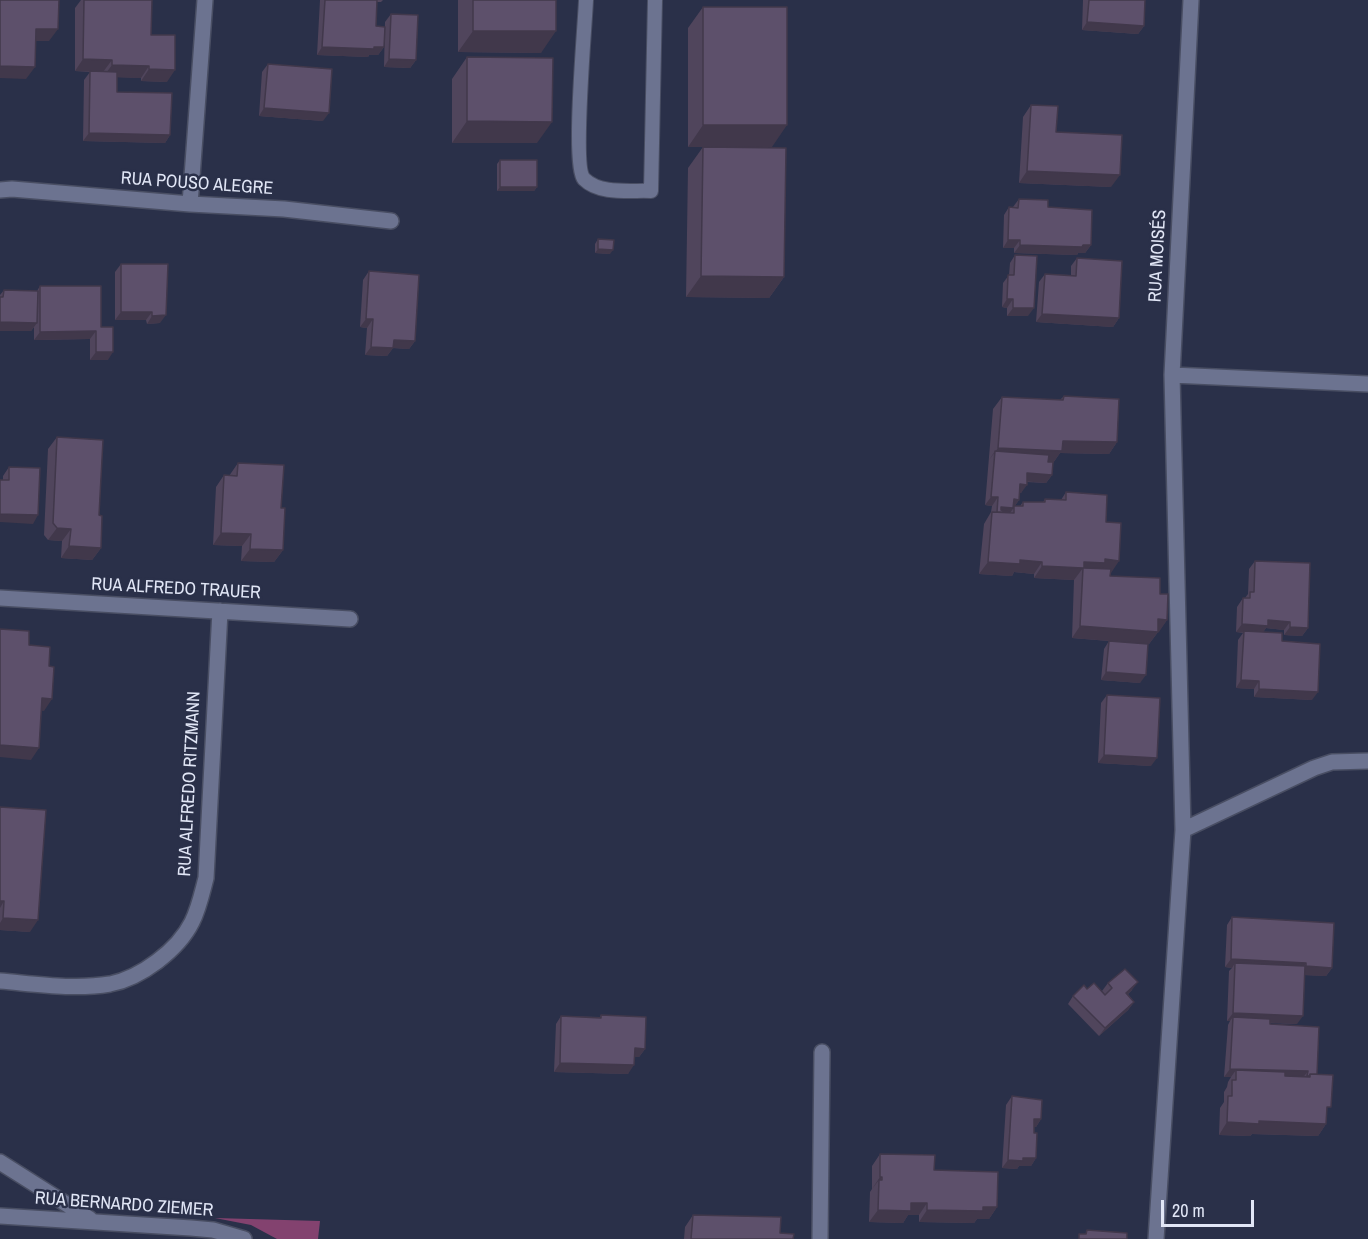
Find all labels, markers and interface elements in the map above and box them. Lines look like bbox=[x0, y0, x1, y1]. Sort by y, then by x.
street label: RUA POUSO ALEGRE bbox=[120, 168, 274, 200]
street label: RUA MOISÉS bbox=[1145, 209, 1171, 303]
street label: RUA ALFREDO TRAUER bbox=[91, 574, 261, 604]
street label: RUA ALFREDO RITZMANN bbox=[174, 691, 206, 877]
street label: RUA BERNARDO ZIEMER bbox=[34, 1188, 214, 1222]
scale bar bbox=[1164, 1188, 1257, 1226]
text: 20 m bbox=[1172, 1198, 1205, 1223]

